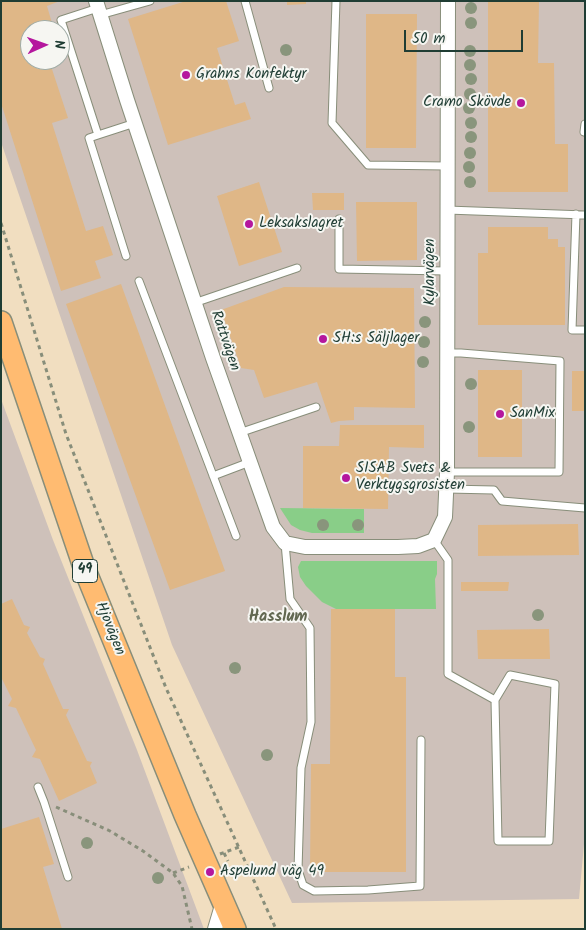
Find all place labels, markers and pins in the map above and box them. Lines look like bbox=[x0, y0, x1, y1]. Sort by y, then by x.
place label: Grahns Konfektyr bbox=[196, 66, 306, 84]
marker: Grahns Konfektyr bbox=[180, 69, 192, 81]
place label: Cramo Skövde bbox=[423, 94, 511, 112]
marker: Cramo Skövde bbox=[515, 97, 527, 109]
place label: Leksakslagret bbox=[259, 215, 343, 233]
marker: Leksakslagret bbox=[243, 218, 255, 230]
place label: SH:s Säljlager bbox=[333, 330, 419, 348]
marker: SH:s Säljlager bbox=[317, 333, 329, 345]
place label: SanMix bbox=[510, 405, 555, 423]
marker: SanMix bbox=[494, 408, 506, 420]
place label: SISAB Svets & Verktygsgrosisten bbox=[356, 460, 465, 495]
marker: SISAB Svets & Verktygsgrosisten bbox=[340, 472, 352, 484]
place label: Aspelund väg 49 bbox=[220, 863, 324, 881]
marker: Aspelund väg 49 bbox=[204, 866, 216, 878]

